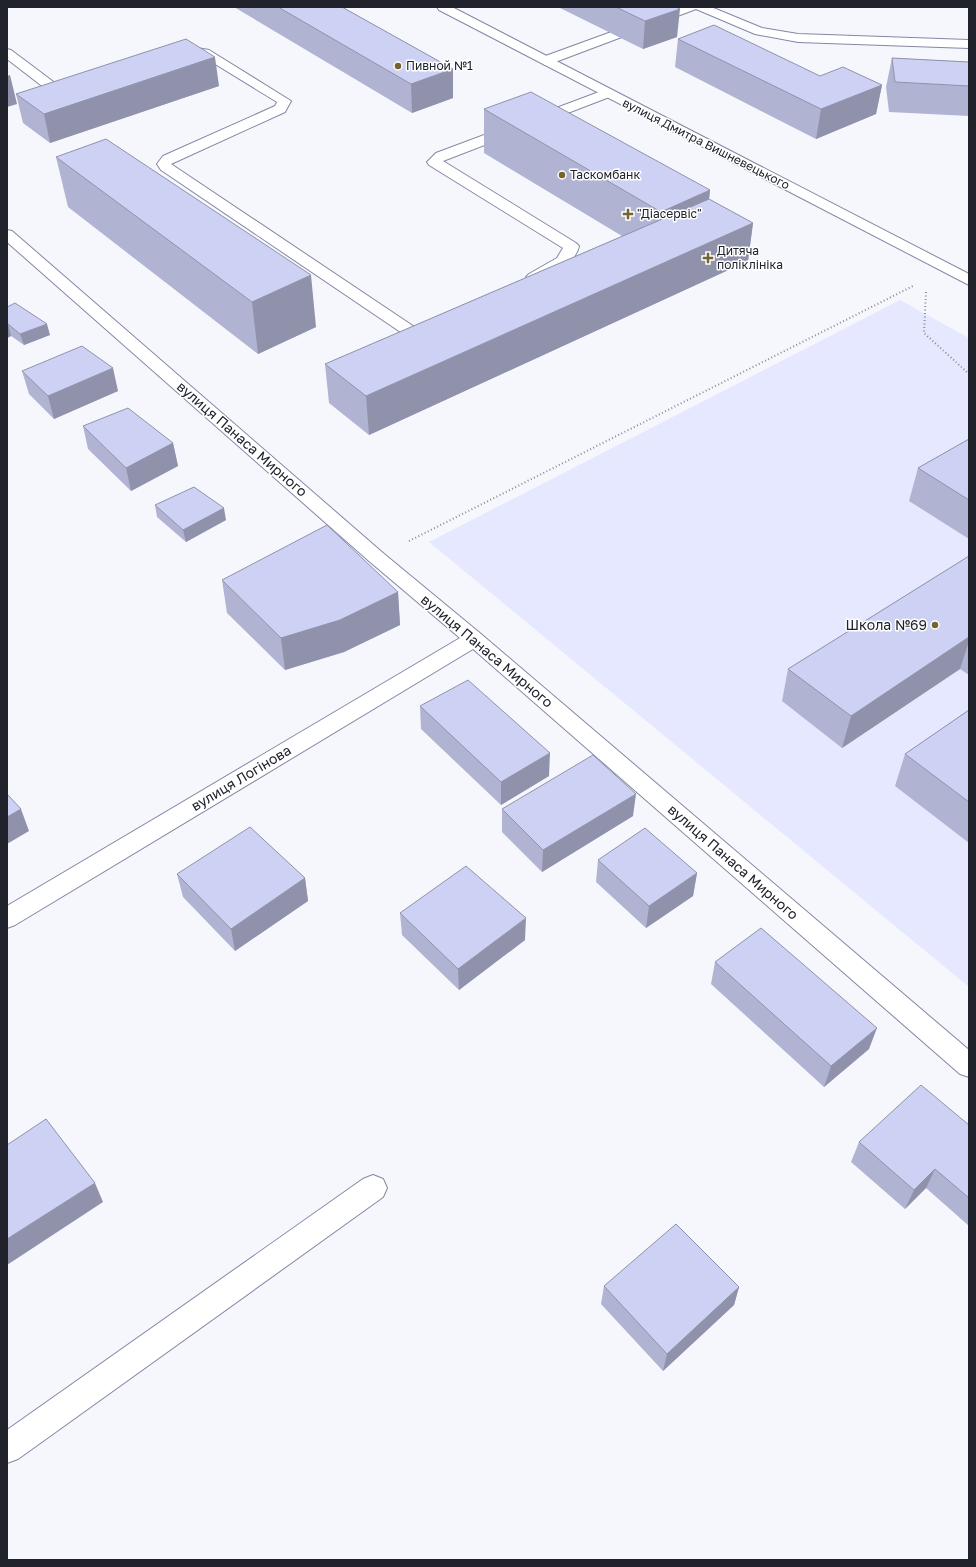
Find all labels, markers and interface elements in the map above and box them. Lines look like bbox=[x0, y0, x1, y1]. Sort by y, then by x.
place label: Пивной №1 bbox=[406, 58, 473, 73]
marker: Пивной №1 bbox=[393, 61, 403, 71]
street label: вулиця Дмитра Вишневецького bbox=[620, 95, 792, 192]
place label: Таскомбанк bbox=[570, 167, 640, 182]
marker: Таскомбанк bbox=[557, 170, 567, 180]
place label: "Діасервіс" bbox=[637, 206, 702, 221]
marker: "Діасервіс" bbox=[622, 208, 634, 220]
place label: Дитяча поліклініка bbox=[717, 243, 783, 272]
marker: Дитяча поліклініка bbox=[702, 252, 714, 264]
street label: вулиця Панаса Мирного bbox=[174, 377, 311, 500]
street label: вулиця Панаса Мирного bbox=[418, 590, 557, 711]
place label: Школа №69 bbox=[846, 616, 927, 633]
marker: Школа №69 bbox=[930, 620, 940, 630]
street label: вулиця Логінова bbox=[188, 741, 294, 814]
street label: вулиця Панаса Мирного bbox=[665, 800, 802, 923]

